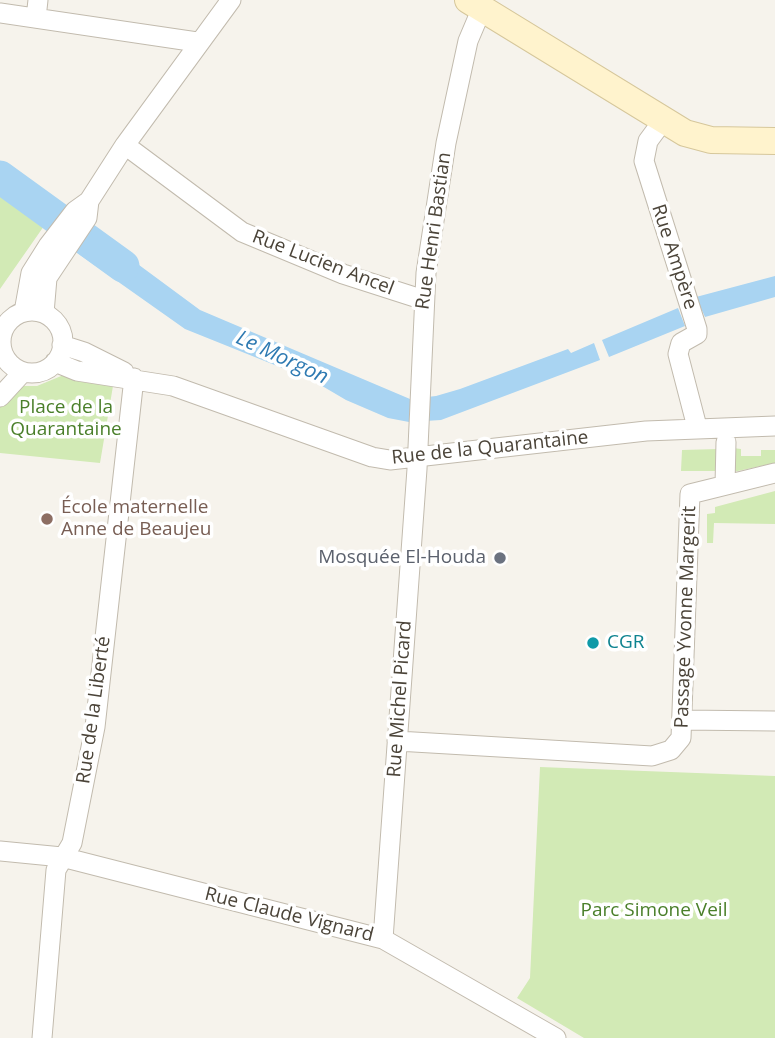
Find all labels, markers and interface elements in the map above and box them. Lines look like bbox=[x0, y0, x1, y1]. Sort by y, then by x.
street label: Rue Henri Bastian bbox=[412, 151, 456, 311]
street label: Rue Ampère bbox=[646, 201, 702, 313]
street label: Rue Lucien Ancel bbox=[249, 225, 397, 301]
water label: Le Morgon bbox=[232, 326, 332, 390]
park label: Place de la Quarantaine bbox=[10, 397, 122, 441]
street label: Rue de la Quarantaine bbox=[390, 426, 590, 470]
place label: École maternelle Anne de Beaujeu bbox=[61, 497, 211, 541]
street label: Passage Yvonne Margerit bbox=[671, 505, 701, 729]
marker: École maternelle Anne de Beaujeu bbox=[39, 511, 55, 527]
place label: Mosquée El-Houda bbox=[318, 547, 486, 569]
marker: Mosquée El-Houda bbox=[492, 550, 508, 566]
street label: Rue Michel Picard bbox=[383, 620, 417, 778]
place label: CGR bbox=[607, 632, 645, 654]
street label: Rue de la Liberté bbox=[72, 635, 116, 785]
marker: CGR bbox=[585, 635, 601, 651]
street label: Rue Claude Vignard bbox=[202, 883, 376, 947]
park label: Parc Simone Veil bbox=[581, 900, 727, 922]

